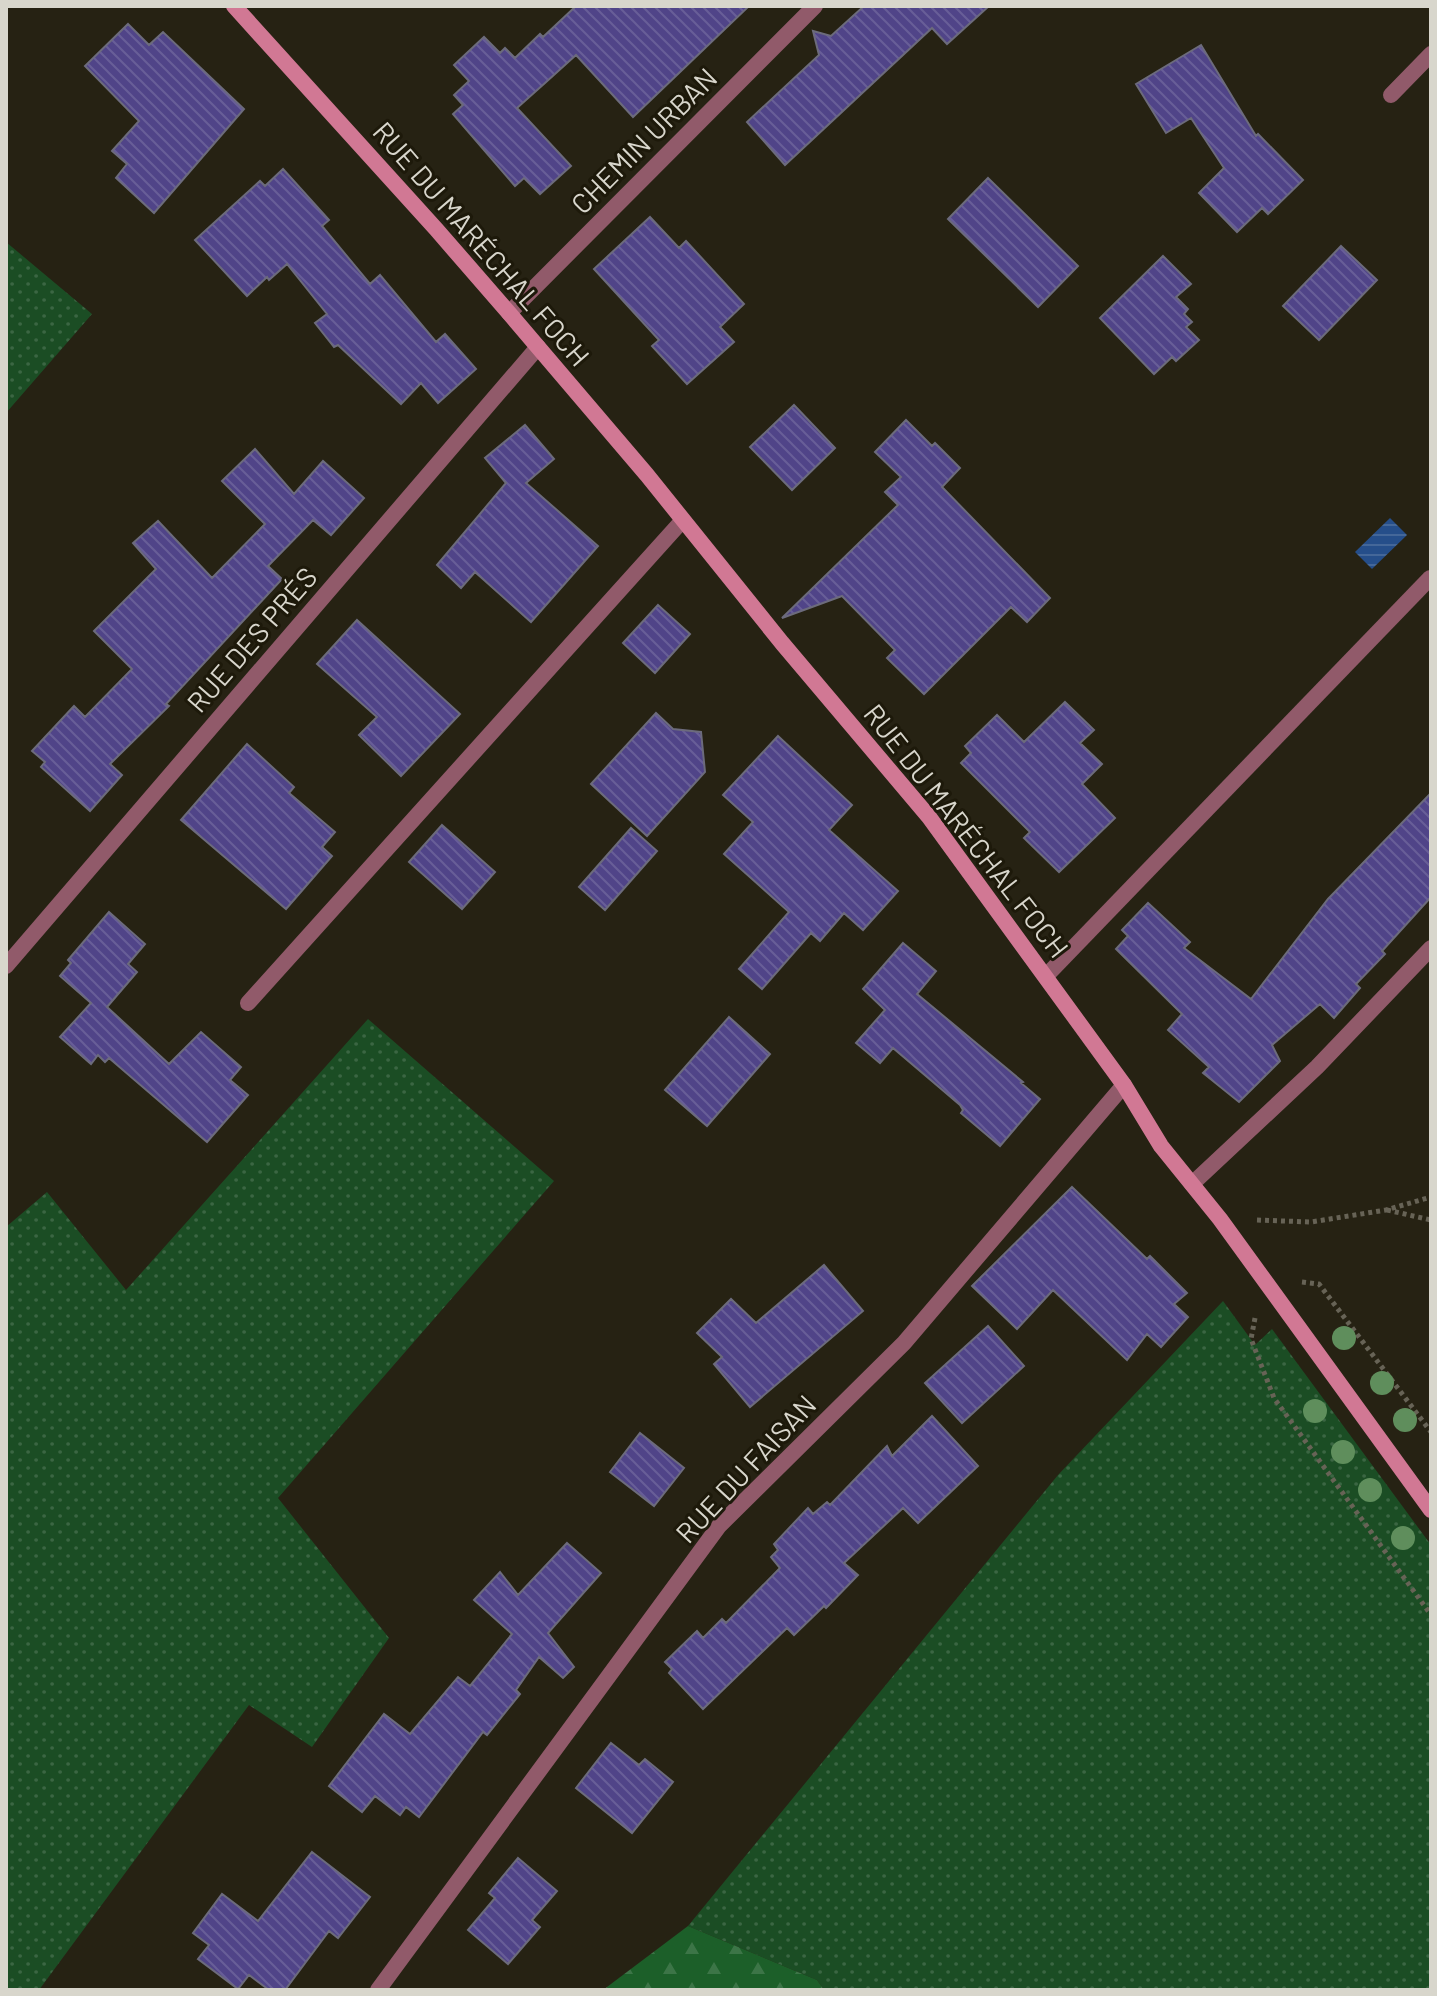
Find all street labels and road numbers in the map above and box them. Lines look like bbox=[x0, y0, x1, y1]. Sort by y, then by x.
street label: CHEMIN URBAN bbox=[563, 60, 723, 220]
street label: RUE DU MARÉCHAL FOCH bbox=[366, 114, 597, 372]
street label: RUE DES PRÉS bbox=[179, 560, 323, 719]
street label: RUE DU MARÉCHAL FOCH bbox=[857, 697, 1076, 964]
street label: RUE DU FAISAN bbox=[668, 1387, 822, 1549]

